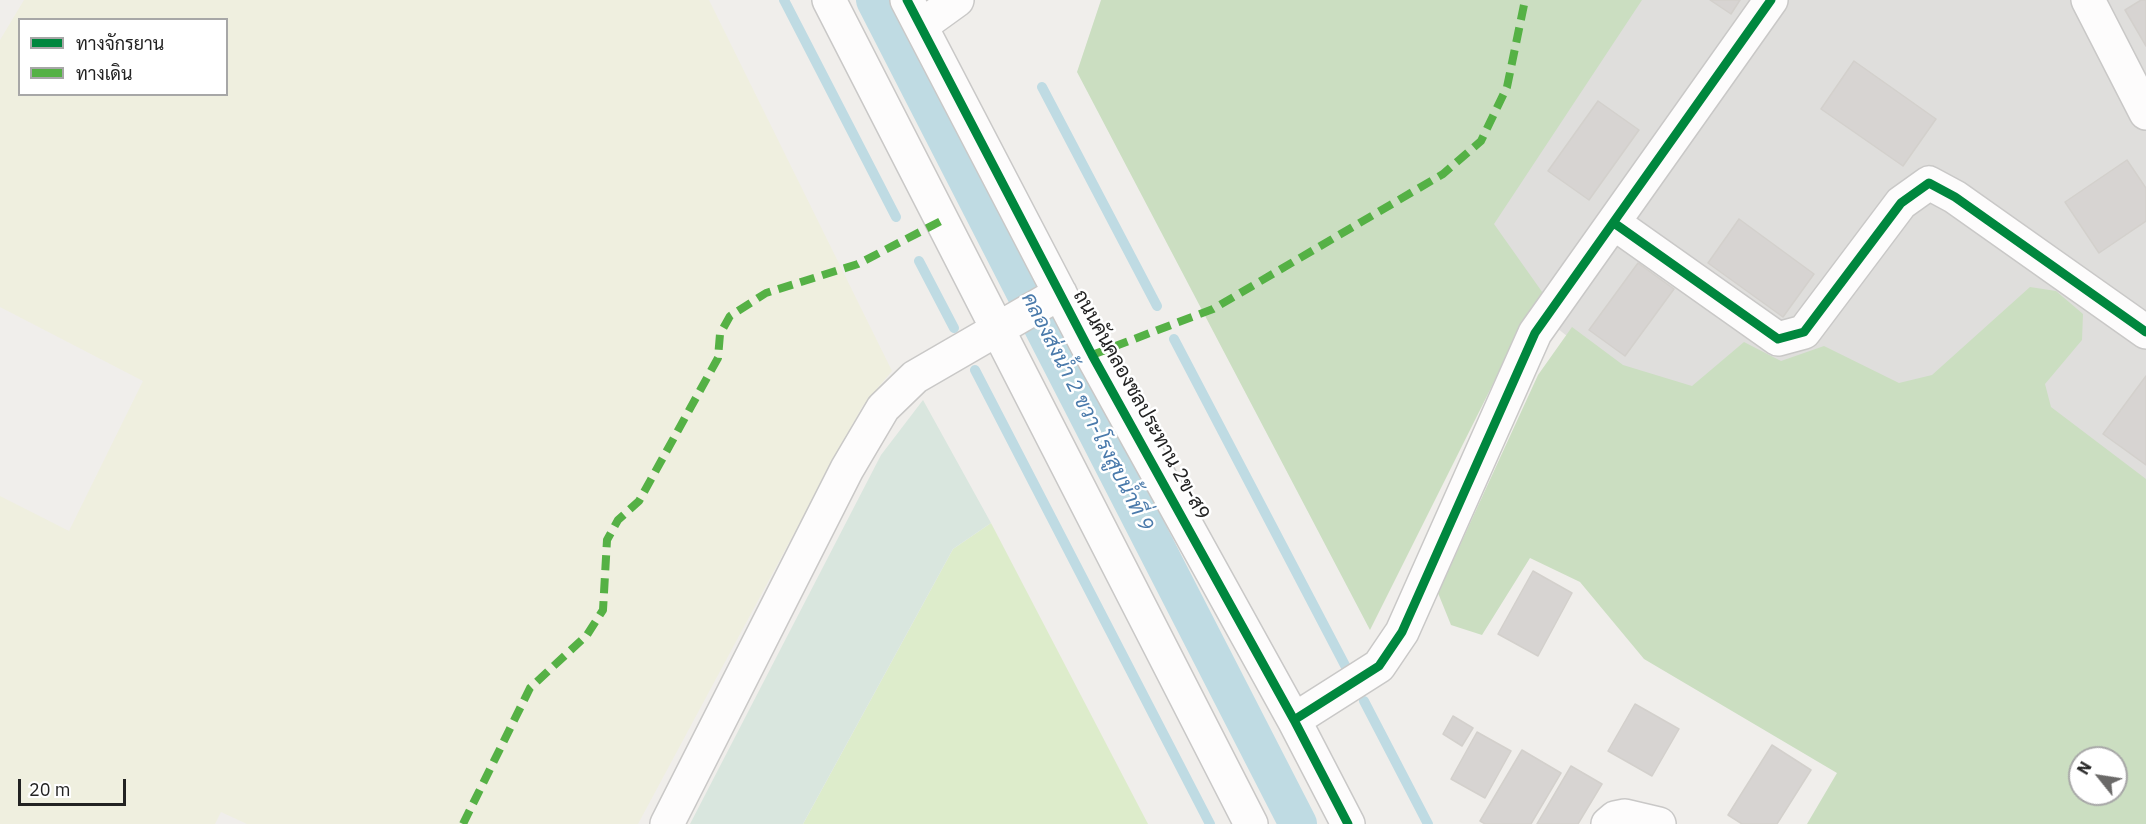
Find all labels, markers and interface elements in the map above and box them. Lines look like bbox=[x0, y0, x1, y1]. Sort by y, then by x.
legend bbox=[18, 18, 228, 96]
text: ทางจักรยาน bbox=[76, 32, 164, 55]
text: ทางเดิน bbox=[76, 62, 132, 85]
street label: ถนนคันคลองชลประทาน 2ข-ส9 bbox=[1068, 286, 1214, 524]
water label: คลองส่งน้ำ 2 ขวา-โรงสูบน้ำที่ 9 bbox=[1016, 289, 1158, 535]
north arrow bbox=[2068, 746, 2128, 806]
text: N bbox=[2073, 758, 2096, 778]
scale bar bbox=[21, 767, 129, 805]
text: 20 m bbox=[29, 778, 71, 801]

